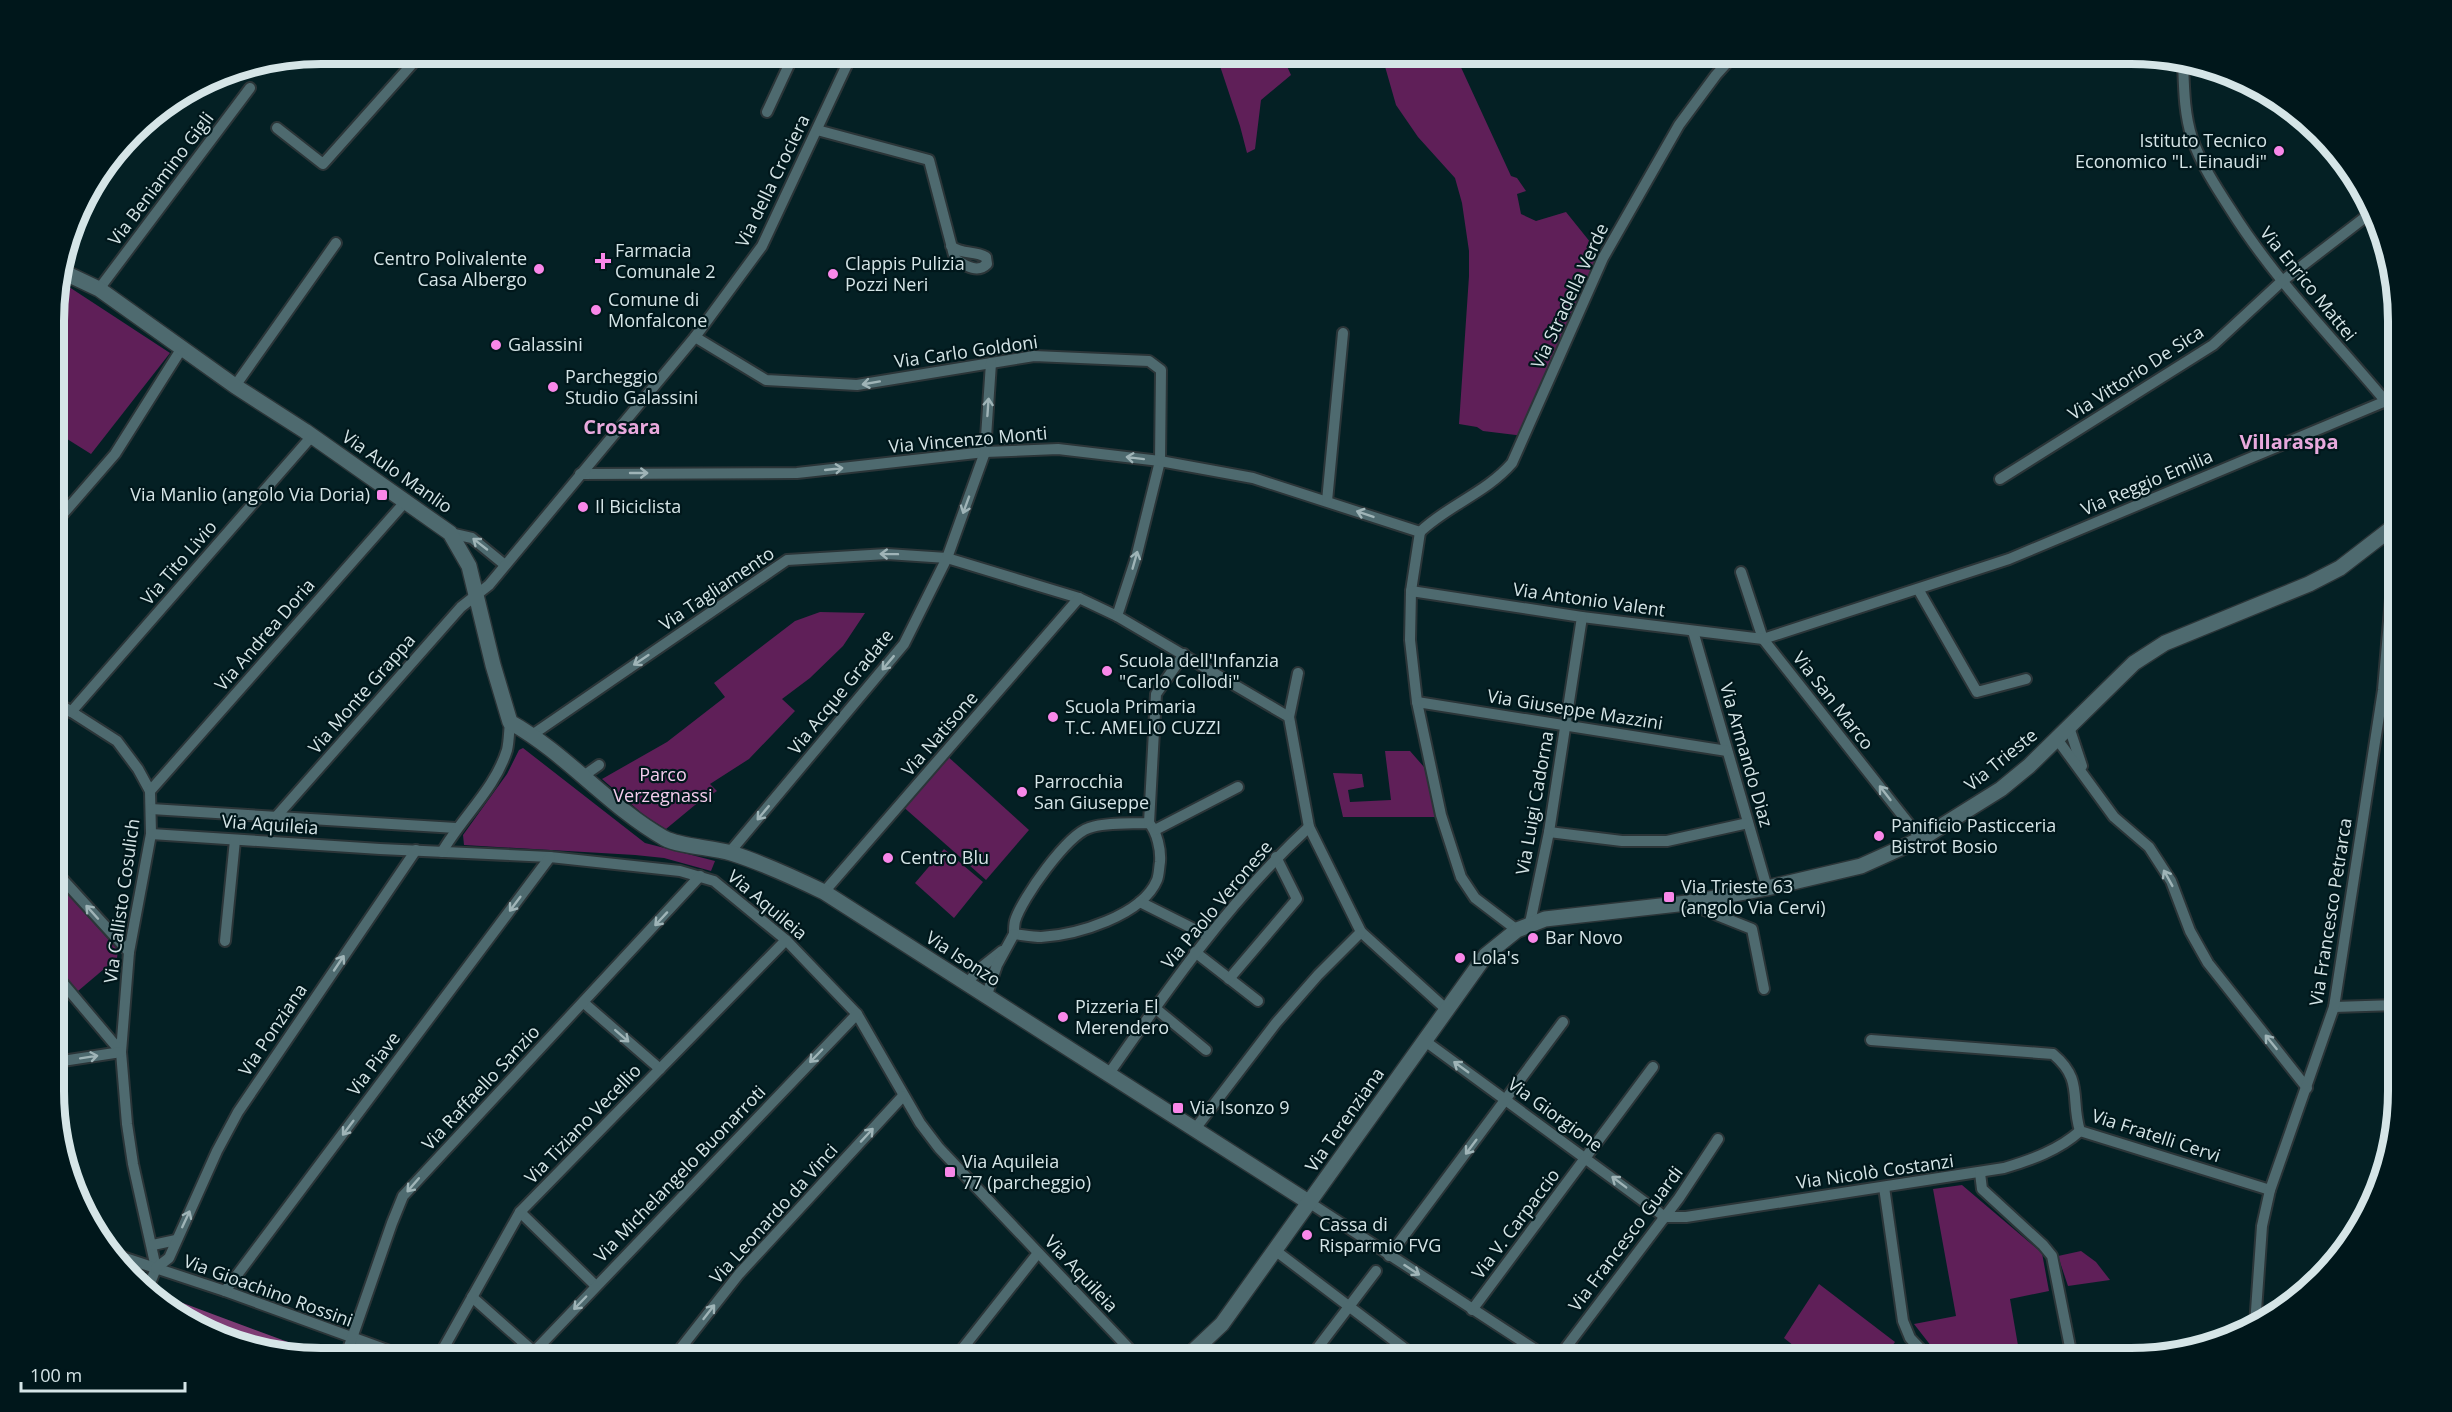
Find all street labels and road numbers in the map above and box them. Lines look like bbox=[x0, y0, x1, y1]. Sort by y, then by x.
street label: Via Beniamino Gigli bbox=[102, 107, 218, 250]
street label: Via della Crociera bbox=[730, 110, 815, 251]
street label: Via Stradella Verde bbox=[1525, 219, 1613, 372]
street label: Via Enrico Mattei bbox=[2255, 221, 2362, 346]
street label: Via Vittorio De Sica bbox=[2063, 319, 2208, 425]
street label: Via Carlo Goldoni bbox=[893, 329, 1039, 373]
street label: Via Vincenzo Monti bbox=[888, 420, 1048, 458]
street label: Via Aulo Manlio bbox=[338, 424, 458, 518]
street label: Via Reggio Emilia bbox=[2077, 443, 2216, 521]
street label: Via Tito Livio bbox=[135, 515, 222, 610]
street label: Via Tagliamento bbox=[654, 541, 779, 636]
street label: Via Andrea Doria bbox=[209, 573, 320, 696]
street label: Via Antonio Valent bbox=[1511, 576, 1667, 622]
street label: Via Acque Gradate bbox=[782, 624, 898, 759]
street label: Via Monte Grappa bbox=[302, 628, 420, 758]
street label: Via San Marco bbox=[1788, 646, 1880, 754]
street label: Via Armando Diaz bbox=[1715, 680, 1779, 830]
street label: Via Giuseppe Mazzini bbox=[1486, 683, 1665, 735]
street label: Via Natisone bbox=[896, 686, 983, 781]
street label: Via Trieste bbox=[1959, 723, 2042, 796]
street label: Via Luigi Cadorna bbox=[1510, 729, 1558, 877]
street label: Via Aquileia bbox=[221, 809, 319, 839]
street label: Via Francesco Petrarca bbox=[2303, 816, 2357, 1007]
street label: Via Callisto Cosulich bbox=[98, 817, 144, 985]
street label: Via Paolo Veronese bbox=[1155, 835, 1277, 974]
street label: Via Aquileia bbox=[723, 864, 813, 945]
street label: Via Isonzo bbox=[921, 925, 1006, 991]
street label: Via Ponziana bbox=[232, 979, 312, 1080]
street label: Via Raffaello Sanzio bbox=[416, 1020, 544, 1155]
street label: Via Piave bbox=[341, 1026, 405, 1100]
street label: Via Tiziano Vecellio bbox=[519, 1058, 646, 1188]
street label: Via Terenziana bbox=[1299, 1062, 1389, 1176]
street label: Via Giorgione bbox=[1503, 1072, 1608, 1157]
street label: Via Michelangelo Buonarroti bbox=[588, 1080, 770, 1267]
street label: Via Fratelli Cervi bbox=[2089, 1103, 2224, 1167]
street label: Via Leonardo da Vinci bbox=[704, 1138, 843, 1288]
street label: Via Nicolò Costanzi bbox=[1795, 1148, 1955, 1194]
street label: Via Francesco Guardi bbox=[1563, 1161, 1688, 1316]
street label: Via V. Carpaccio bbox=[1466, 1163, 1565, 1283]
street label: Via Aquileia bbox=[1040, 1230, 1124, 1317]
street label: Via Gioachino Rossini bbox=[180, 1248, 356, 1332]

